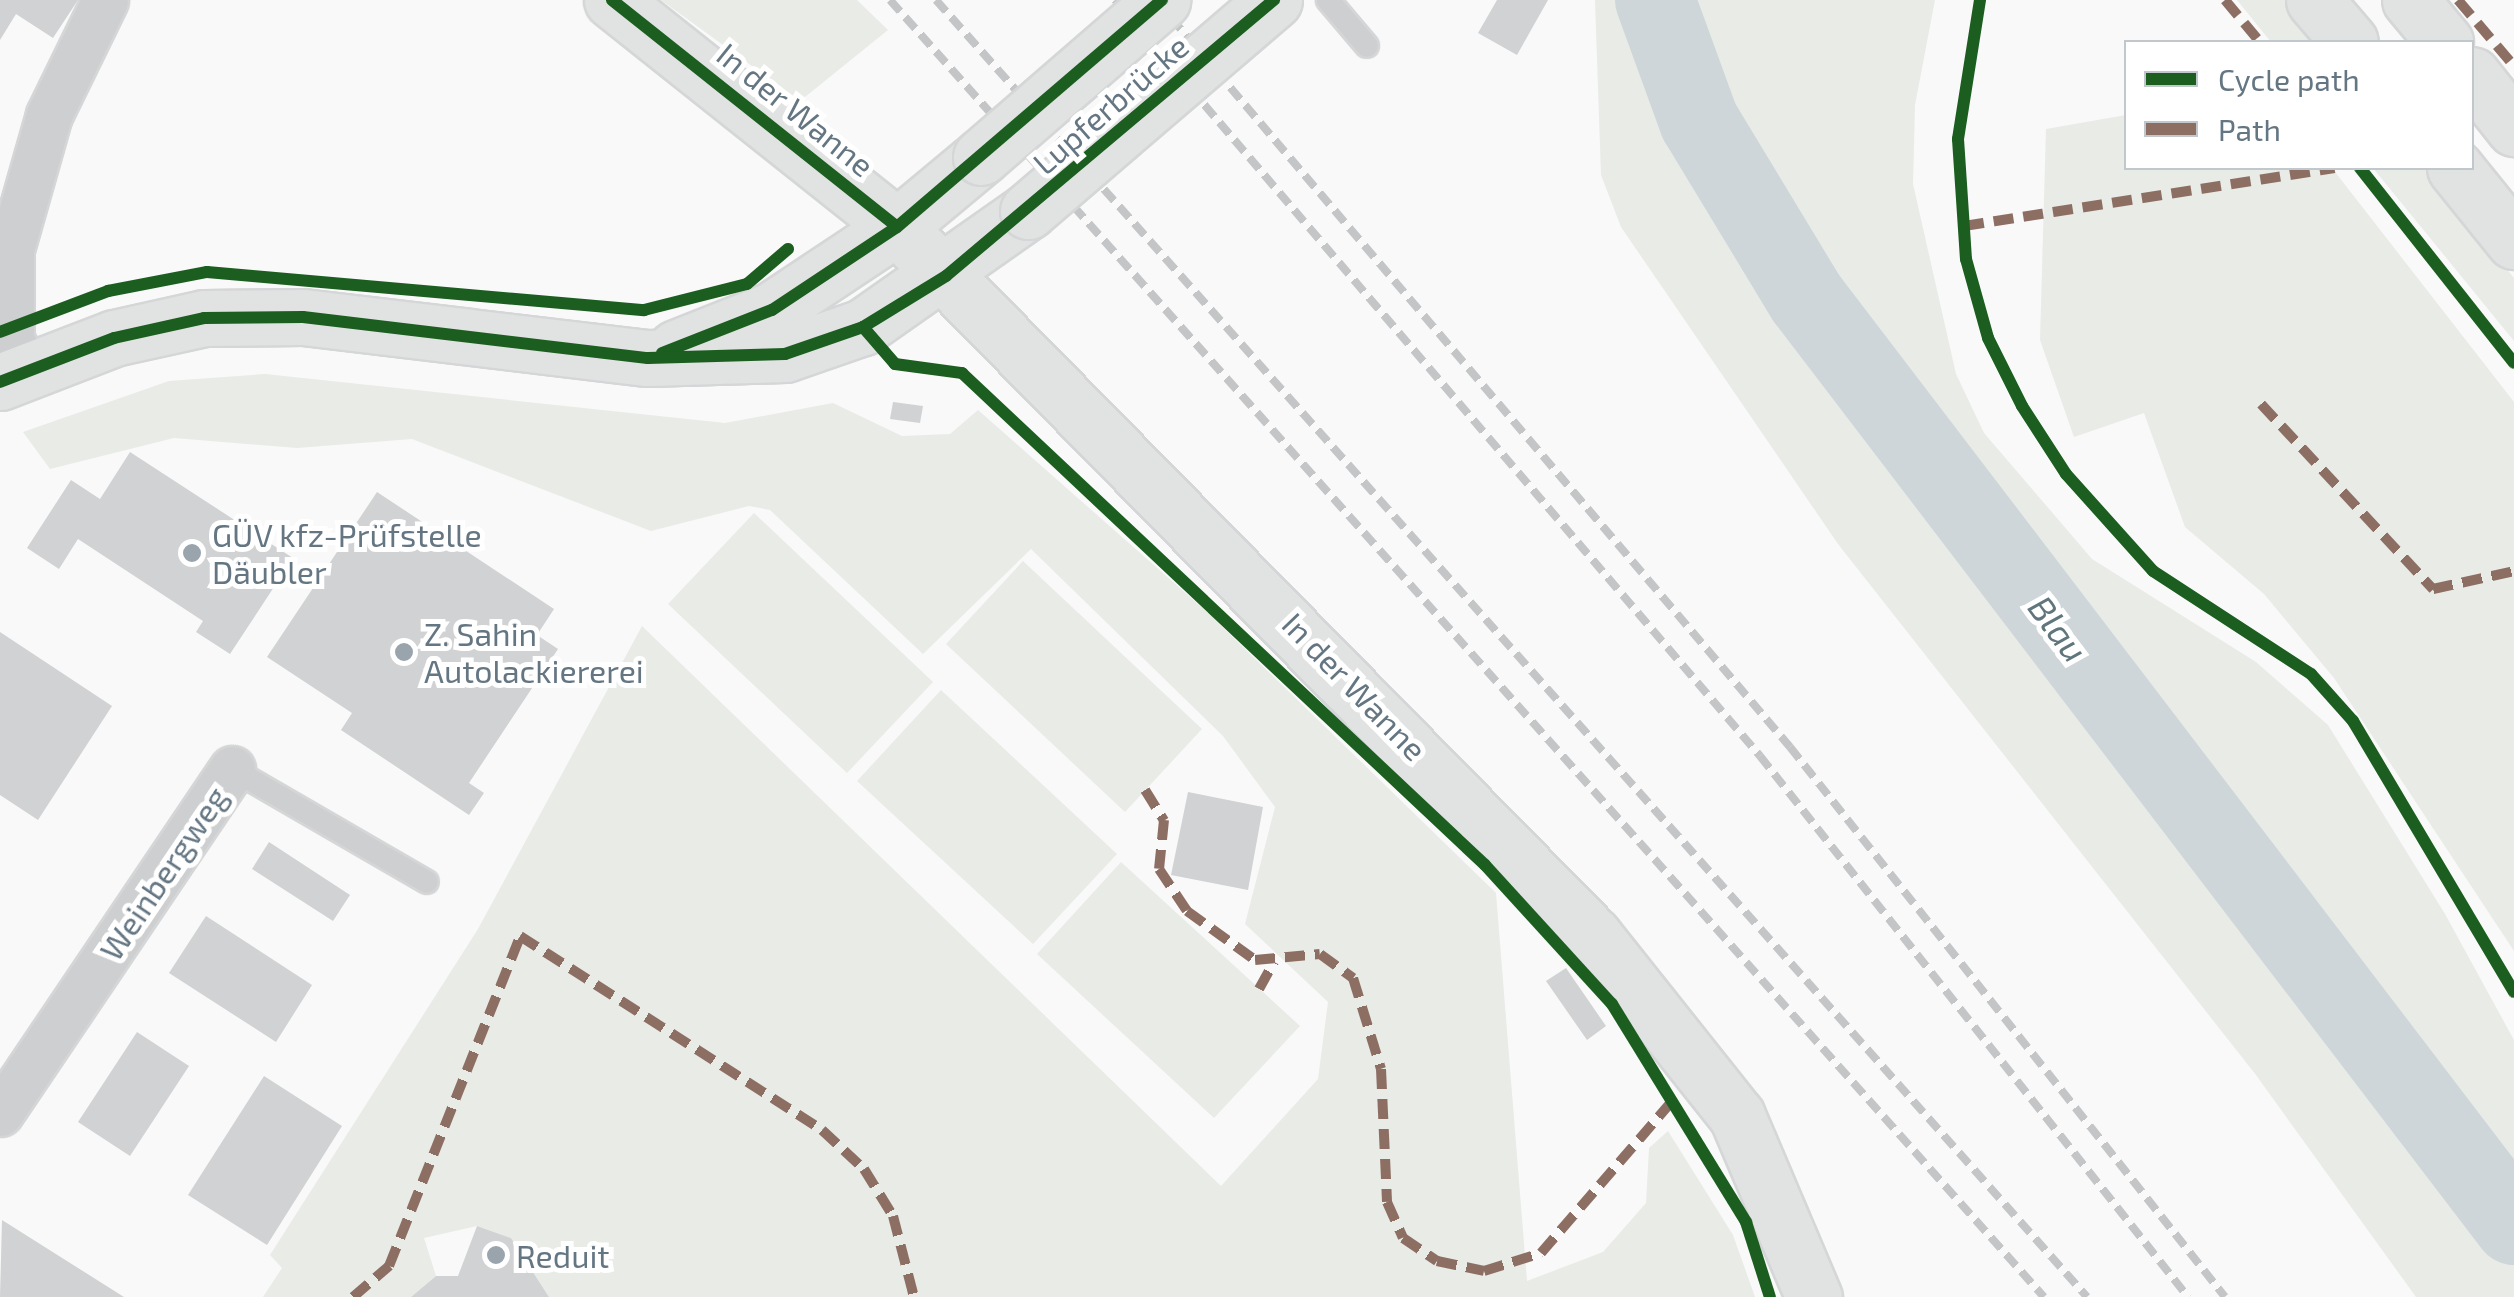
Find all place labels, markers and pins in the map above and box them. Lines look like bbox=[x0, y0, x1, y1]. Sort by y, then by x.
place label: GÜV kfz-Prüfstelle Däubler bbox=[212, 516, 482, 591]
marker: GÜV kfz-Prüfstelle Däubler bbox=[181, 542, 203, 564]
place label: Z. Sahin Autolackiererei bbox=[424, 615, 644, 690]
marker: Z. Sahin Autolackiererei bbox=[393, 641, 415, 663]
place label: Reduit bbox=[516, 1236, 610, 1274]
marker: Reduit bbox=[485, 1244, 507, 1266]

